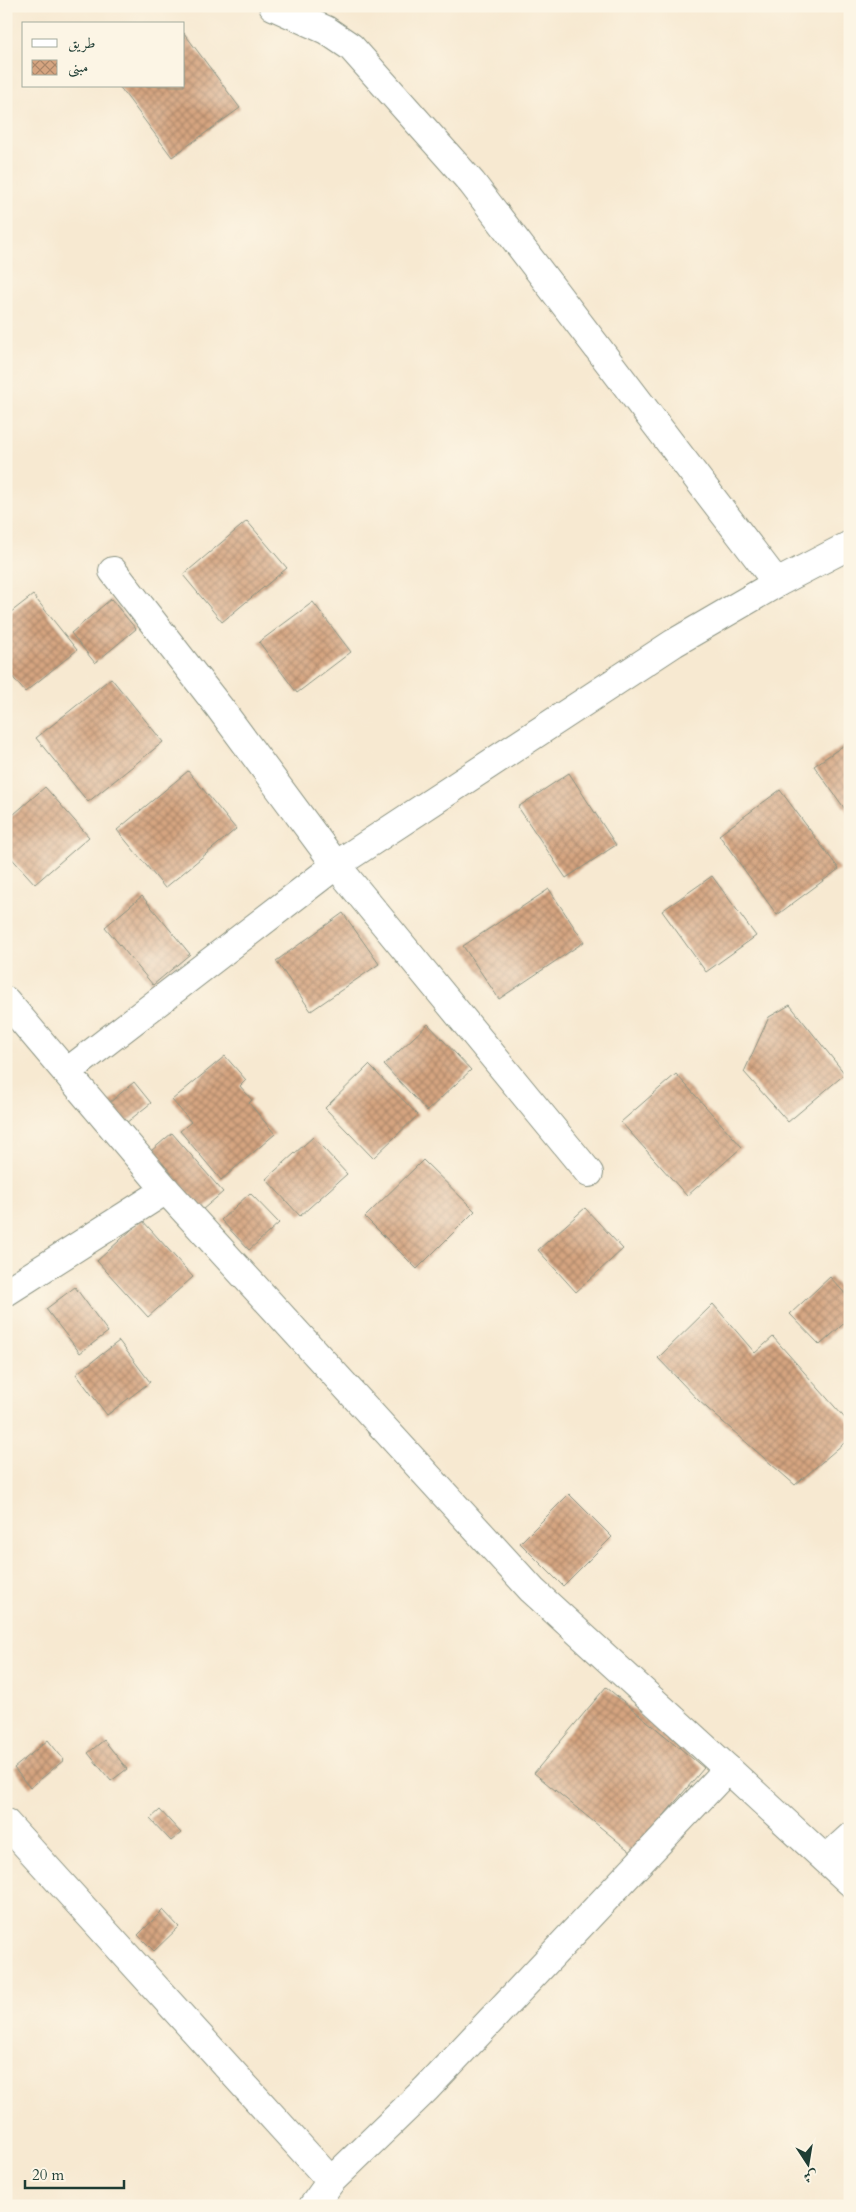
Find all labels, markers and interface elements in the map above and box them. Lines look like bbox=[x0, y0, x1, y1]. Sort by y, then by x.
legend bbox=[22, 22, 185, 88]
text: طريق bbox=[68, 33, 95, 53]
text: مبنى bbox=[68, 57, 88, 78]
north arrow bbox=[784, 2140, 834, 2190]
scale bar bbox=[25, 2157, 124, 2189]
text: 20 m bbox=[32, 2165, 64, 2185]
text: ش bbox=[802, 2165, 819, 2187]

